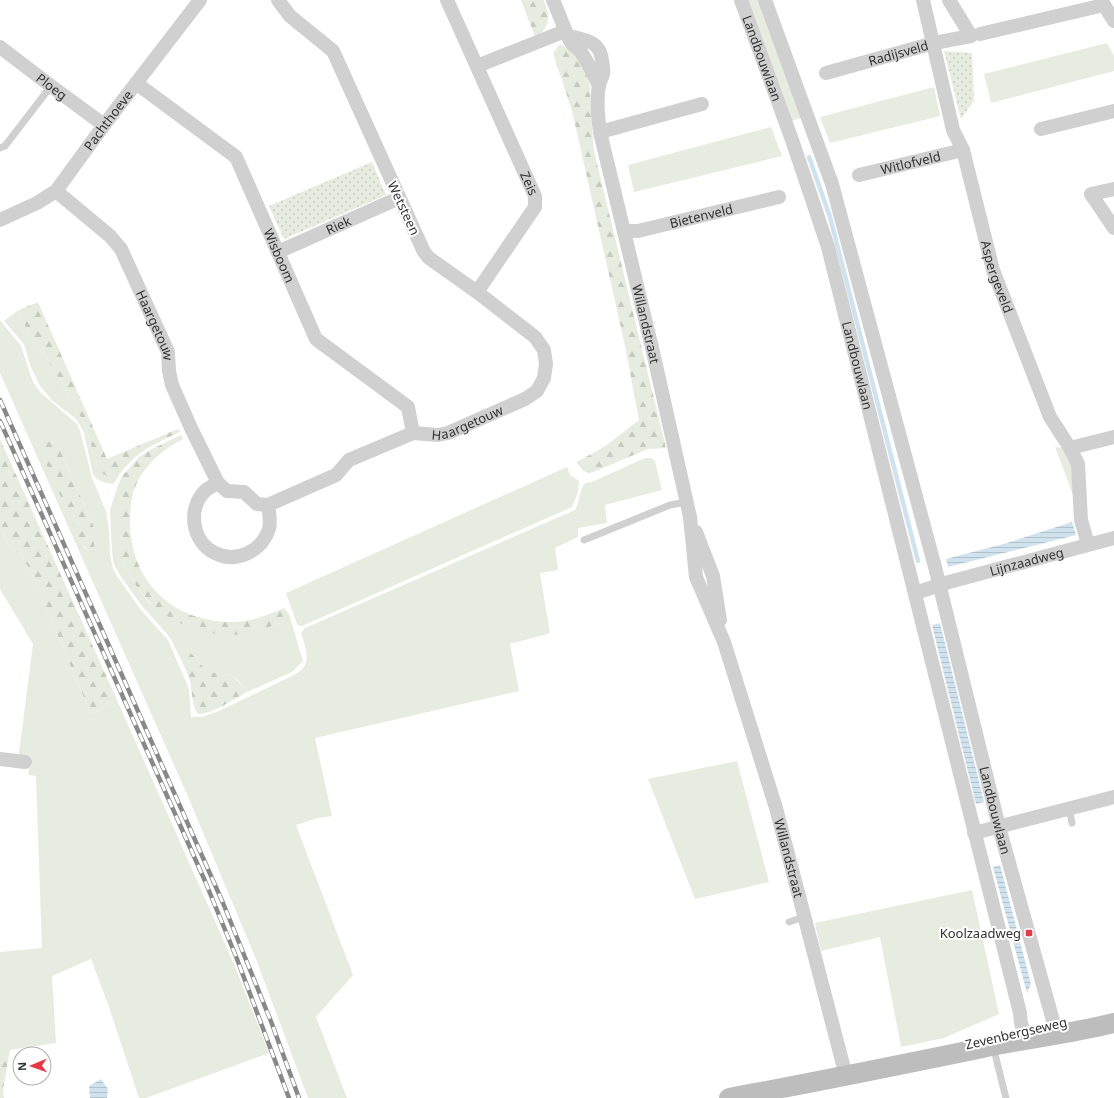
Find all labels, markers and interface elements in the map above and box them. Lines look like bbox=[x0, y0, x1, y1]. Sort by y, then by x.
street label: Landbouwlaan bbox=[738, 13, 786, 104]
street label: Radijsveld bbox=[866, 36, 930, 70]
street label: Ploeg bbox=[32, 69, 71, 104]
street label: Pachthoeve bbox=[79, 86, 137, 154]
street label: Witlofveld bbox=[879, 147, 942, 179]
street label: Zeis bbox=[516, 169, 543, 198]
street label: Wetsteen bbox=[384, 178, 424, 238]
street label: Bietenveld bbox=[668, 199, 735, 232]
street label: Riek bbox=[323, 212, 354, 239]
street label: Wisboom bbox=[259, 226, 299, 285]
street label: Aspergeveld bbox=[977, 238, 1018, 315]
street label: Willandstraat bbox=[628, 282, 664, 365]
street label: Haargetouw bbox=[132, 287, 177, 362]
street label: Landbouwlaan bbox=[838, 319, 877, 411]
street label: Haargetouw bbox=[431, 401, 506, 444]
street label: Lijnzaadweg bbox=[988, 543, 1066, 580]
street label: Landbouwlaan bbox=[975, 764, 1015, 856]
street label: Willandstraat bbox=[770, 817, 808, 900]
place label: Koolzaadweg bbox=[940, 924, 1021, 942]
marker: Koolzaadweg bbox=[1024, 928, 1034, 938]
street label: Zevenbergseweg bbox=[963, 1013, 1069, 1053]
north arrow bbox=[12, 1046, 52, 1086]
text: N bbox=[14, 1062, 29, 1071]

